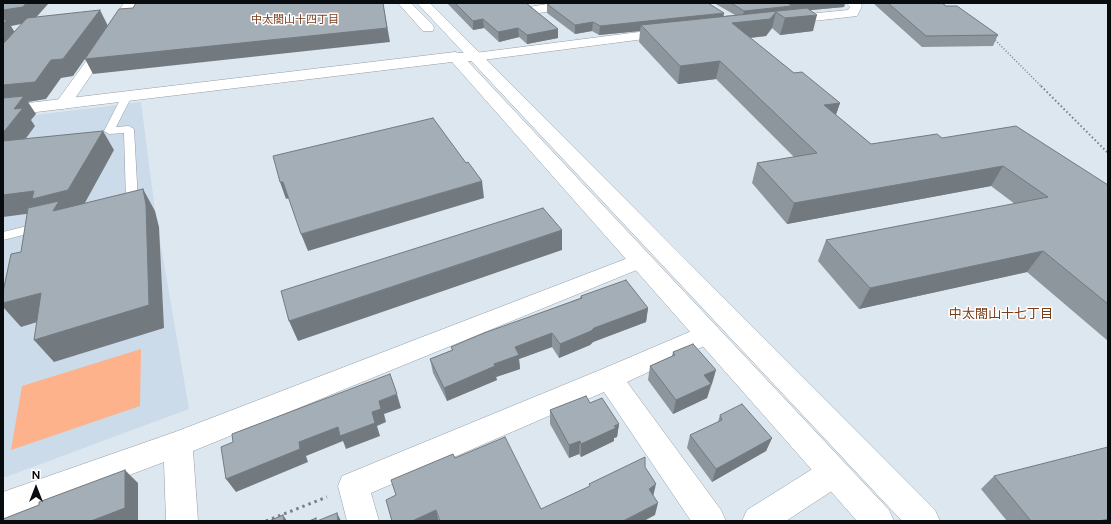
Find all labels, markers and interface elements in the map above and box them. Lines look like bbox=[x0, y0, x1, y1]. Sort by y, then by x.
district label: 中太閤山十四丁目 bbox=[251, 13, 339, 27]
district label: 中太閤山十七丁目 bbox=[949, 306, 1053, 322]
north arrow bbox=[16, 468, 56, 508]
text: N bbox=[32, 469, 40, 482]

